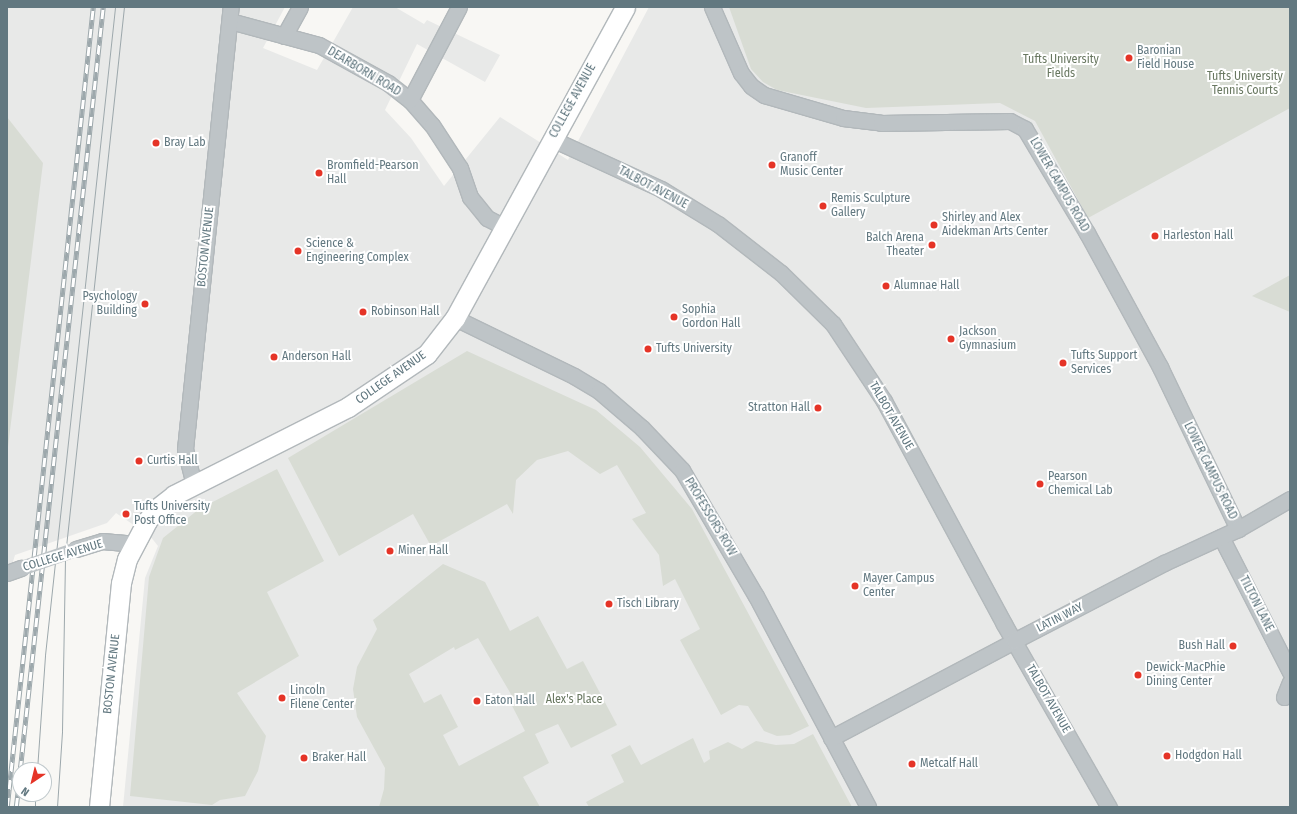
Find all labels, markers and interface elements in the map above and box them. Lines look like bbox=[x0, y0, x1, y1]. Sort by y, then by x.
street label: DEARBORN ROAD bbox=[325, 44, 403, 100]
place label: Baronian Field House bbox=[1137, 44, 1194, 72]
park label: Tufts University Fields bbox=[1023, 53, 1099, 81]
marker: Baronian Field House bbox=[1124, 53, 1134, 63]
street label: COLLEGE AVENUE bbox=[547, 61, 599, 141]
park label: Tufts University Tennis Courts bbox=[1207, 70, 1283, 98]
street label: LOWER CAMPUS ROAD bbox=[1026, 135, 1092, 235]
place label: Bray Lab bbox=[164, 136, 206, 150]
marker: Bray Lab bbox=[151, 138, 161, 148]
place label: Granoff Music Center bbox=[780, 151, 843, 179]
place label: Bromfield-Pearson Hall bbox=[327, 159, 419, 187]
marker: Granoff Music Center bbox=[767, 160, 777, 170]
street label: TALBOT AVENUE bbox=[616, 164, 690, 212]
marker: Bromfield-Pearson Hall bbox=[314, 168, 324, 178]
place label: Remis Sculpture Gallery bbox=[831, 192, 910, 220]
marker: Remis Sculpture Gallery bbox=[818, 201, 828, 211]
street label: BOSTON AVENUE bbox=[195, 206, 217, 288]
place label: Shirley and Alex Aidekman Arts Center bbox=[942, 211, 1048, 239]
marker: Shirley and Alex Aidekman Arts Center bbox=[929, 220, 939, 230]
place label: Harleston Hall bbox=[1163, 229, 1233, 243]
place label: Balch Arena Theater bbox=[866, 231, 924, 259]
marker: Harleston Hall bbox=[1150, 231, 1160, 241]
place label: Science & Engineering Complex bbox=[306, 237, 409, 265]
marker: Balch Arena Theater bbox=[927, 240, 937, 250]
marker: Science & Engineering Complex bbox=[293, 246, 303, 256]
place label: Alumnae Hall bbox=[894, 279, 959, 293]
marker: Alumnae Hall bbox=[881, 281, 891, 291]
place label: Psychology Building bbox=[83, 290, 137, 318]
marker: Psychology Building bbox=[140, 299, 150, 309]
place label: Sophia Gordon Hall bbox=[682, 303, 740, 331]
place label: Robinson Hall bbox=[371, 305, 439, 319]
marker: Robinson Hall bbox=[358, 307, 368, 317]
marker: Sophia Gordon Hall bbox=[669, 312, 679, 322]
place label: Jackson Gymnasium bbox=[959, 325, 1016, 353]
marker: Jackson Gymnasium bbox=[946, 334, 956, 344]
place label: Tufts University bbox=[656, 342, 732, 356]
marker: Tufts University bbox=[643, 344, 653, 354]
street label: COLLEGE AVENUE bbox=[353, 348, 429, 408]
place label: Tufts Support Services bbox=[1071, 349, 1137, 377]
place label: Anderson Hall bbox=[282, 350, 351, 364]
marker: Anderson Hall bbox=[269, 352, 279, 362]
marker: Tufts Support Services bbox=[1058, 358, 1068, 368]
street label: TALBOT AVENUE bbox=[866, 379, 916, 453]
place label: Stratton Hall bbox=[748, 401, 810, 415]
marker: Stratton Hall bbox=[813, 403, 823, 413]
street label: LOWER CAMPUS ROAD bbox=[1180, 420, 1240, 522]
place label: Curtis Hall bbox=[147, 454, 198, 468]
marker: Curtis Hall bbox=[134, 456, 144, 466]
place label: Pearson Chemical Lab bbox=[1048, 470, 1113, 498]
street label: PROFESSORS ROW bbox=[681, 475, 739, 559]
marker: Pearson Chemical Lab bbox=[1035, 479, 1045, 489]
place label: Tufts University Post Office bbox=[134, 500, 210, 528]
marker: Tufts University Post Office bbox=[121, 509, 131, 519]
street label: COLLEGE AVENUE bbox=[21, 537, 105, 575]
place label: Miner Hall bbox=[398, 544, 448, 558]
marker: Miner Hall bbox=[385, 546, 395, 556]
place label: Mayer Campus Center bbox=[863, 572, 934, 600]
street label: TILTON LANE bbox=[1236, 574, 1276, 634]
marker: Mayer Campus Center bbox=[850, 581, 860, 591]
place label: Tisch Library bbox=[617, 597, 679, 611]
marker: Tisch Library bbox=[604, 599, 614, 609]
street label: LATIN WAY bbox=[1034, 600, 1086, 636]
street label: BOSTON AVENUE bbox=[101, 633, 123, 715]
place label: Bush Hall bbox=[1179, 639, 1225, 653]
marker: Bush Hall bbox=[1228, 641, 1238, 651]
place label: Dewick-MacPhie Dining Center bbox=[1146, 661, 1225, 689]
street label: TALBOT AVENUE bbox=[1023, 662, 1073, 736]
marker: Dewick-MacPhie Dining Center bbox=[1133, 670, 1143, 680]
place label: Lincoln Filene Center bbox=[290, 684, 354, 712]
marker: Lincoln Filene Center bbox=[277, 693, 287, 703]
park label: Alex's Place bbox=[546, 693, 602, 707]
place label: Eaton Hall bbox=[485, 694, 535, 708]
marker: Eaton Hall bbox=[472, 696, 482, 706]
place label: Hodgdon Hall bbox=[1175, 749, 1242, 763]
place label: Braker Hall bbox=[312, 751, 366, 765]
marker: Hodgdon Hall bbox=[1162, 751, 1172, 761]
marker: Braker Hall bbox=[299, 753, 309, 763]
place label: Metcalf Hall bbox=[920, 757, 978, 771]
marker: Metcalf Hall bbox=[907, 759, 917, 769]
north arrow bbox=[12, 762, 52, 802]
text: N bbox=[19, 784, 32, 799]

